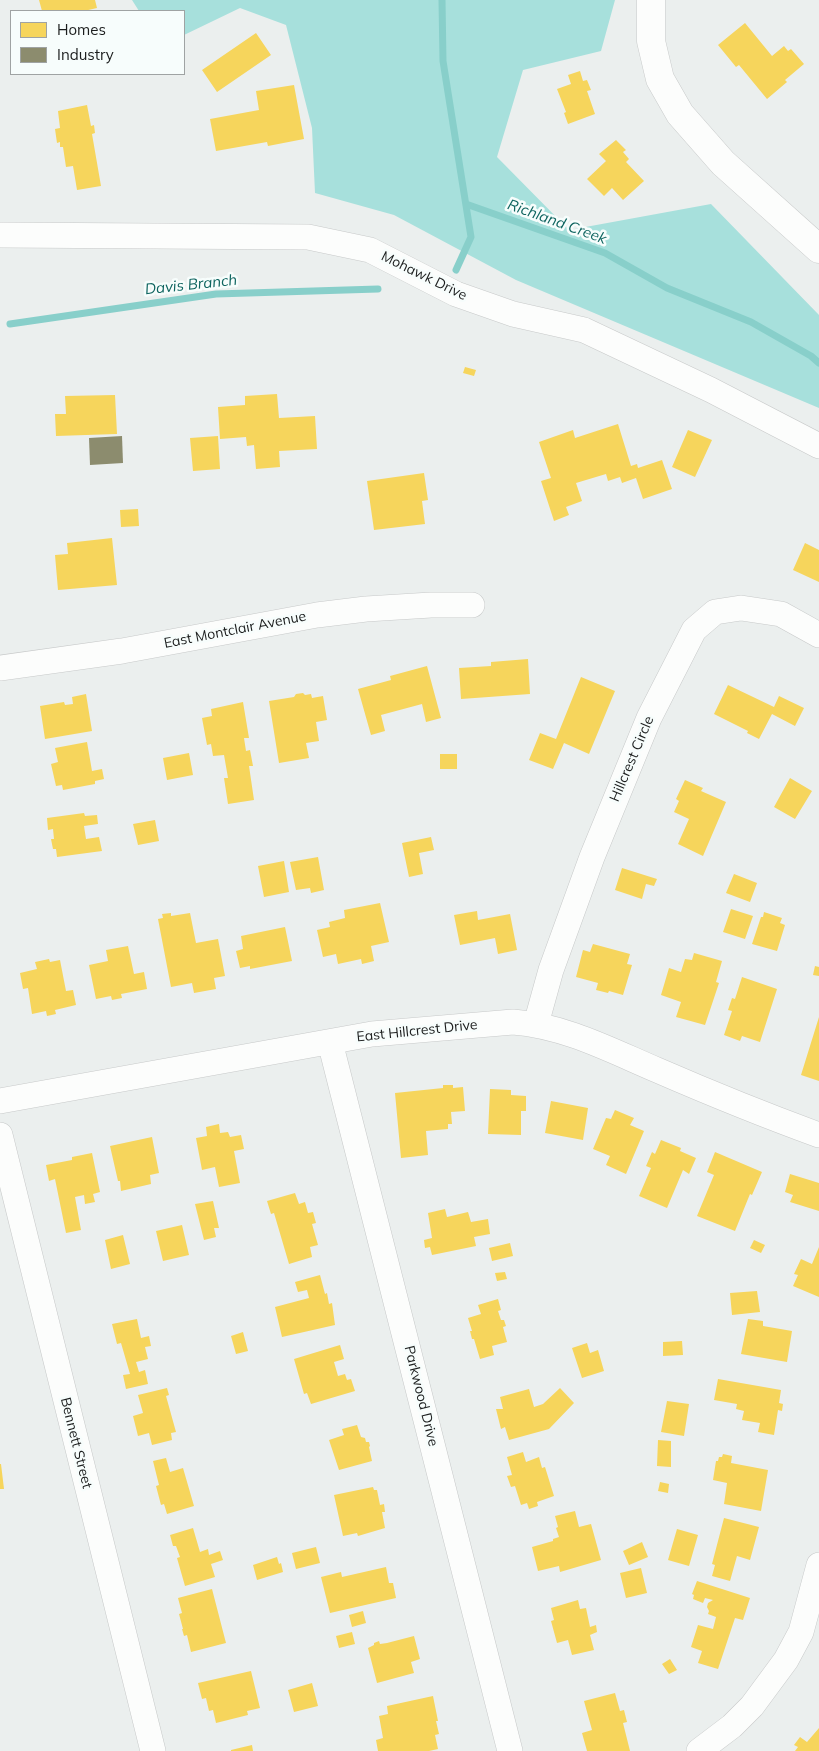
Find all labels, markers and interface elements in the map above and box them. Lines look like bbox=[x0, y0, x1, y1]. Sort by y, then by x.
legend bbox=[10, 10, 185, 75]
text: Homes bbox=[57, 20, 106, 39]
text: Industry bbox=[57, 45, 114, 64]
water label: Richland Creek bbox=[505, 196, 609, 248]
street label: Mohawk Drive bbox=[378, 248, 470, 304]
water label: Davis Branch bbox=[144, 271, 238, 299]
street label: East Montclair Avenue bbox=[162, 608, 308, 652]
street label: Hillcrest Circle bbox=[606, 714, 658, 804]
street label: East Hillcrest Drive bbox=[356, 1016, 478, 1046]
street label: Parkwood Drive bbox=[400, 1344, 442, 1448]
street label: Bennett Street bbox=[57, 1396, 95, 1490]

